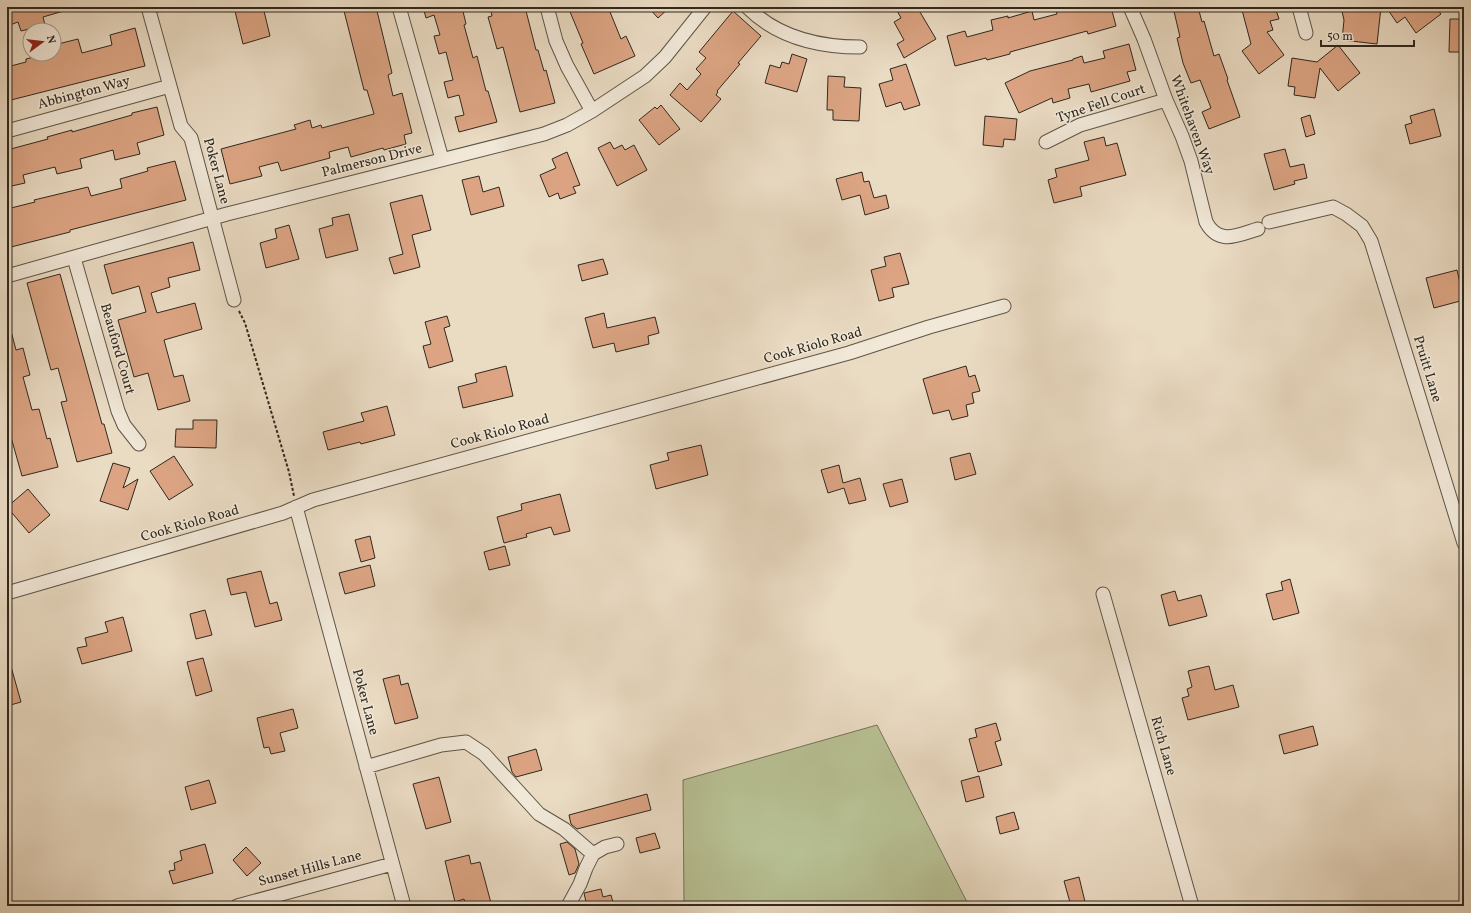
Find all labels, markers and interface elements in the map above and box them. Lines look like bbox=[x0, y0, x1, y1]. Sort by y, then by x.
north arrow bbox=[22, 22, 62, 62]
scale bar bbox=[1321, 22, 1414, 48]
text: 50 m bbox=[1327, 29, 1353, 45]
text: N bbox=[42, 34, 58, 46]
street label: Abbington Way bbox=[36, 71, 133, 114]
street label: Whitehaven Way bbox=[1165, 73, 1219, 178]
street label: Tyne Fell Court bbox=[1054, 80, 1148, 128]
street label: Poker Lane bbox=[198, 136, 234, 206]
street label: Palmerson Drive bbox=[320, 139, 425, 183]
street label: Beauford Court bbox=[95, 301, 139, 397]
street label: Cook Riolo Road bbox=[762, 323, 864, 369]
street label: Pruitt Lane bbox=[1408, 334, 1446, 405]
street label: Cook Riolo Road bbox=[449, 410, 552, 454]
street label: Cook Riolo Road bbox=[139, 501, 241, 547]
street label: Poker Lane bbox=[347, 667, 383, 737]
street label: Rich Lane bbox=[1146, 714, 1181, 778]
street label: Sunset Hills Lane bbox=[256, 846, 364, 892]

